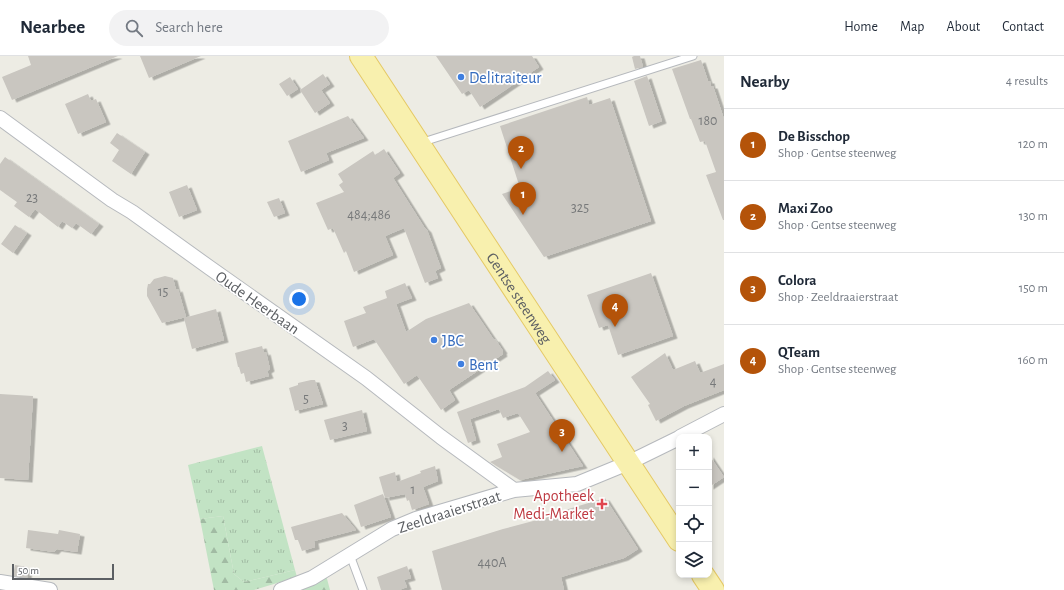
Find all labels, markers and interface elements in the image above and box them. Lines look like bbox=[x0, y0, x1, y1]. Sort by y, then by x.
search box bbox=[109, 10, 389, 46]
icon: search bbox=[123, 17, 145, 39]
text: Nearbee bbox=[20, 18, 85, 37]
text: Search here bbox=[155, 20, 223, 35]
text: Home bbox=[844, 20, 878, 34]
text: Map bbox=[900, 20, 924, 34]
text: About bbox=[946, 20, 980, 34]
text: Contact bbox=[1002, 20, 1044, 34]
place label: Delitraiteur bbox=[469, 70, 542, 86]
marker: Delitraiteur bbox=[456, 72, 466, 82]
text: Nearby bbox=[740, 73, 790, 90]
text: 4 results bbox=[1006, 75, 1048, 88]
house number: 180 bbox=[699, 114, 717, 128]
text: De Bisschop bbox=[778, 129, 850, 144]
pin: 2 bbox=[508, 136, 534, 169]
text: 1 bbox=[751, 138, 755, 151]
text: 120 m bbox=[1018, 138, 1048, 151]
text: Shop · Gentse steenweg bbox=[778, 147, 896, 160]
pin: 1 bbox=[510, 182, 536, 215]
house number: 23 bbox=[26, 191, 38, 205]
house number: 325 bbox=[571, 201, 589, 215]
text: Maxi Zoo bbox=[778, 201, 833, 216]
house number: 484;486 bbox=[347, 208, 391, 222]
text: 2 bbox=[750, 210, 756, 223]
text: 130 m bbox=[1019, 210, 1048, 223]
text: Shop · Gentse steenweg bbox=[778, 219, 896, 232]
street label: Gentse steenweg bbox=[483, 250, 555, 347]
street label: Oude Heerbaan bbox=[213, 268, 302, 338]
text: Colora bbox=[778, 273, 816, 288]
text: 3 bbox=[750, 282, 756, 295]
text: 150 m bbox=[1019, 282, 1048, 295]
house number: 15 bbox=[158, 285, 168, 299]
your location bbox=[289, 289, 309, 309]
text: Shop · Zeeldraaierstraat bbox=[778, 291, 898, 304]
pin: 4 bbox=[602, 294, 628, 327]
place label: JBC bbox=[442, 333, 464, 349]
marker: JBC bbox=[429, 335, 439, 345]
text: QTeam bbox=[778, 345, 820, 360]
text: 4 bbox=[750, 354, 756, 367]
text: 160 m bbox=[1018, 354, 1048, 367]
place label: Bent bbox=[469, 357, 498, 373]
marker: Bent bbox=[456, 359, 466, 369]
text: Shop · Gentse steenweg bbox=[778, 363, 896, 376]
house number: 4 bbox=[710, 375, 717, 389]
house number: 5 bbox=[303, 392, 309, 406]
house number: 3 bbox=[342, 419, 348, 433]
pin: 3 bbox=[549, 419, 575, 452]
map controls bbox=[676, 434, 712, 578]
button: + bbox=[676, 434, 712, 470]
button: − bbox=[676, 470, 712, 506]
house number: 1 bbox=[411, 483, 415, 497]
street label: Zeeldraaierstraat bbox=[396, 488, 503, 536]
place label: Apotheek Medi-Market bbox=[513, 488, 595, 522]
marker: Apotheek Medi-Market bbox=[597, 499, 607, 509]
button: locate bbox=[676, 506, 712, 542]
button: layers bbox=[676, 542, 712, 578]
house number: 440A bbox=[478, 556, 506, 570]
scale bar bbox=[12, 562, 114, 581]
text: 50 m bbox=[18, 565, 39, 576]

